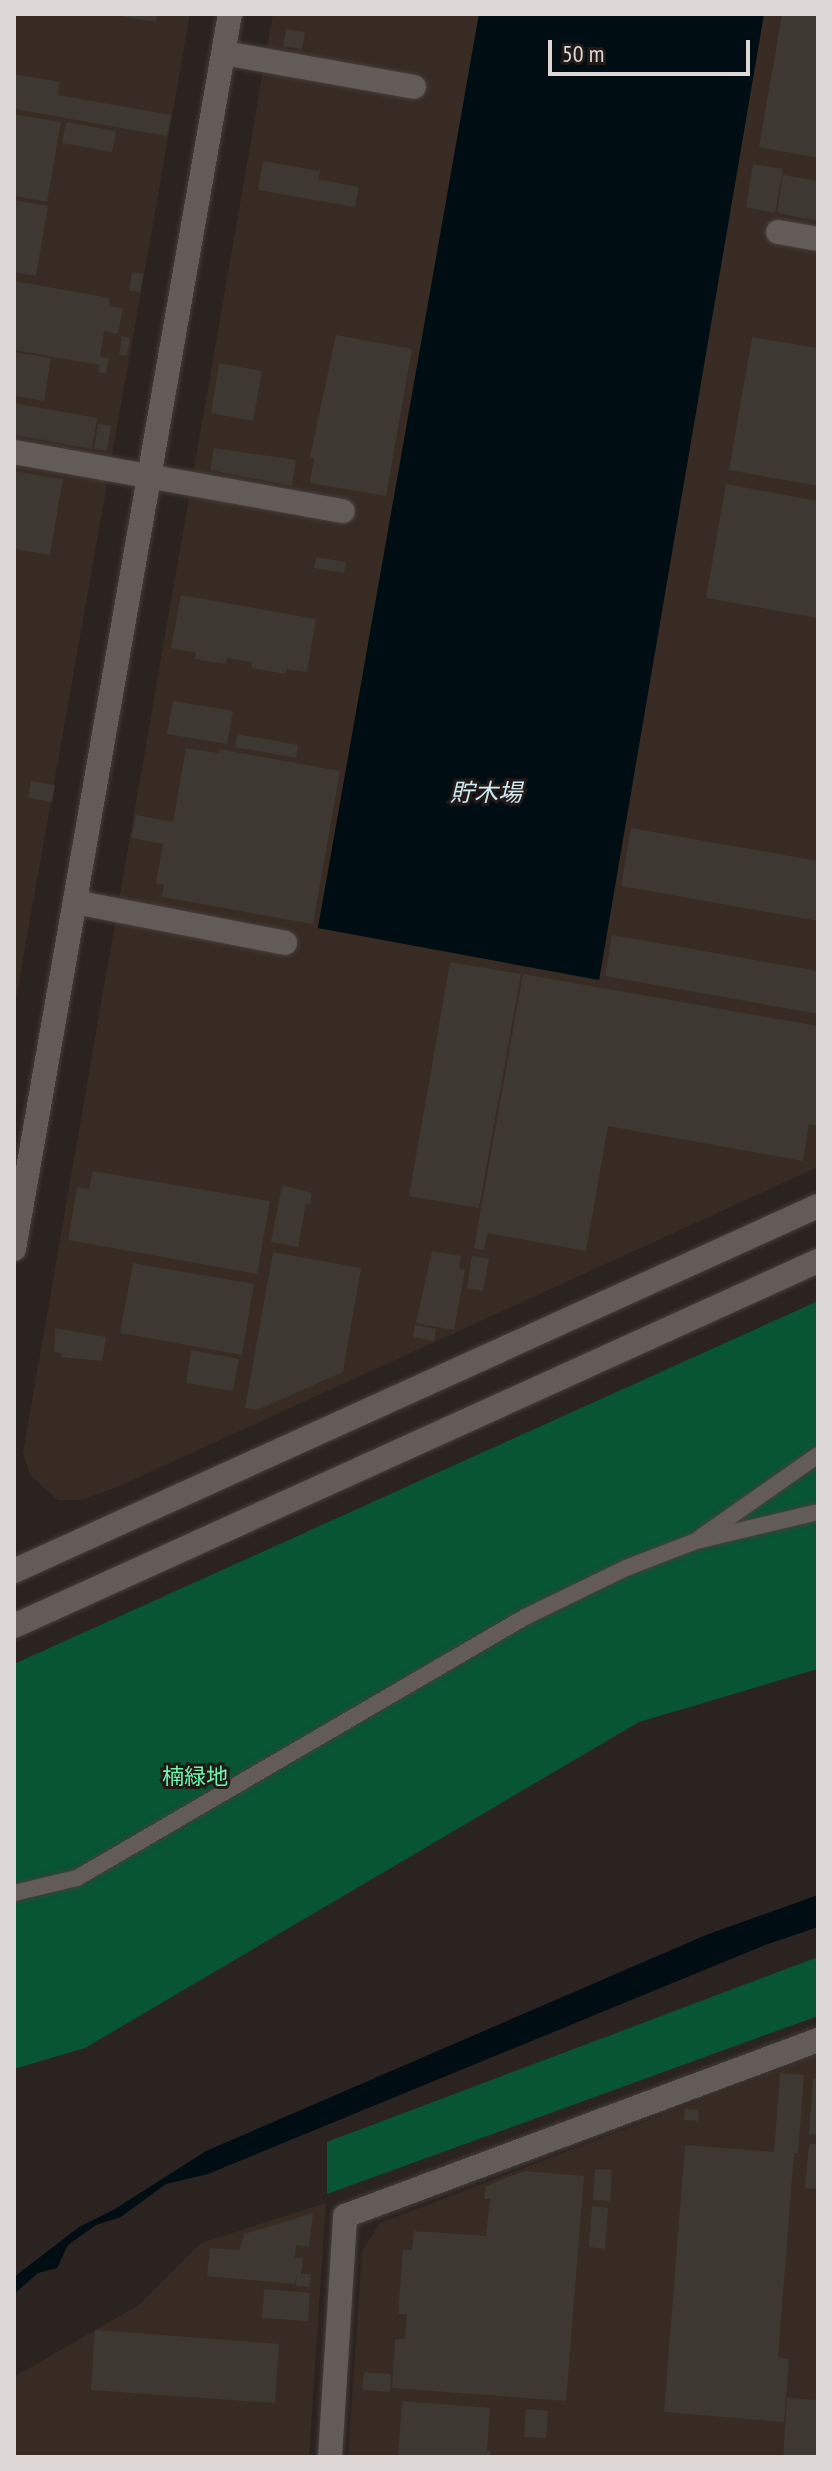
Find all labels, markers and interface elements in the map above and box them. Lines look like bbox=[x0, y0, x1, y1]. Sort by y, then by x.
scale bar bbox=[552, 24, 754, 74]
text: 50 m bbox=[562, 38, 604, 69]
water label: 貯木場 bbox=[450, 779, 522, 807]
park label: 楠緑地 bbox=[162, 1764, 228, 1790]

